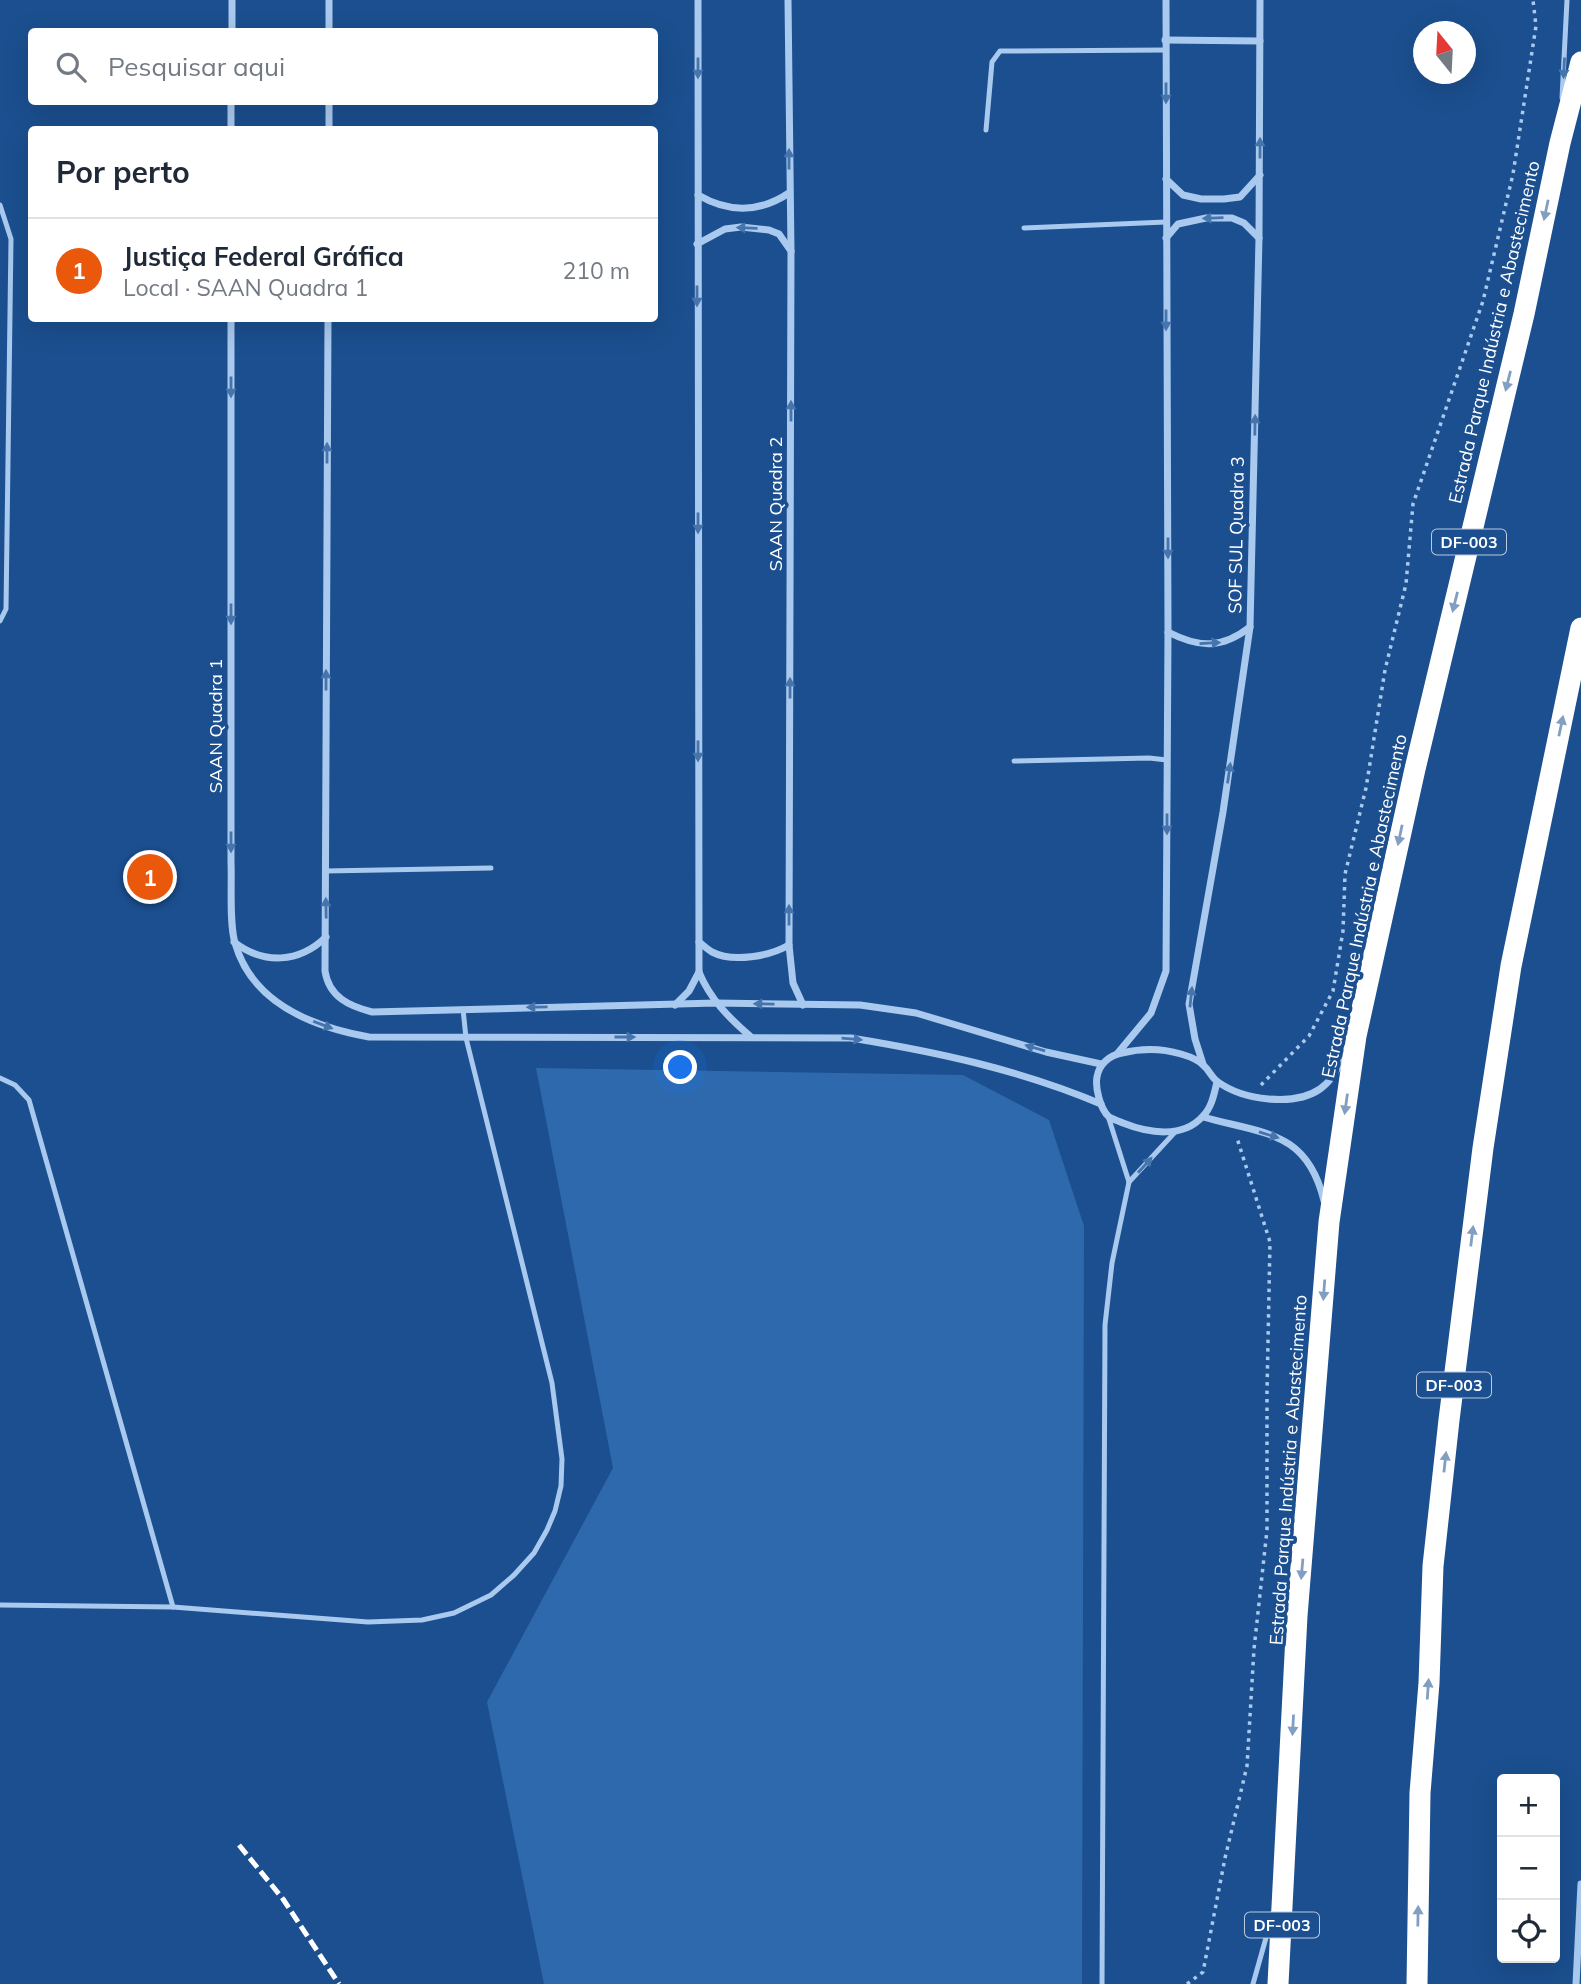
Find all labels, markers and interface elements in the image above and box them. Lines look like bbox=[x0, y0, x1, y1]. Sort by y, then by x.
north arrow bbox=[1413, 21, 1476, 84]
search box bbox=[28, 28, 658, 105]
icon: search bbox=[52, 48, 90, 86]
text: Pesquisar aqui bbox=[108, 50, 285, 83]
one-way arrow bbox=[692, 57, 704, 79]
one-way arrow bbox=[1558, 57, 1569, 79]
one-way arrow bbox=[1160, 82, 1172, 104]
one-way arrow bbox=[1254, 137, 1266, 159]
one-way arrow bbox=[783, 148, 795, 170]
text: Por perto bbox=[56, 153, 190, 191]
street label: Estrada Parque Indústria e Abastecimento bbox=[1443, 158, 1545, 506]
one-way arrow bbox=[1540, 199, 1551, 221]
one-way arrow bbox=[1202, 213, 1224, 224]
one-way arrow bbox=[736, 223, 758, 234]
text: Justiça Federal Gráfica bbox=[123, 240, 404, 273]
text: 1 bbox=[72, 256, 86, 285]
text: 210 m bbox=[562, 256, 630, 285]
text: Local · SAAN Quadra 1 bbox=[123, 273, 368, 302]
one-way arrow bbox=[691, 285, 703, 307]
one-way arrow bbox=[1160, 309, 1172, 331]
one-way arrow bbox=[1502, 370, 1513, 392]
one-way arrow bbox=[225, 376, 237, 398]
one-way arrow bbox=[785, 400, 797, 422]
one-way arrow bbox=[1249, 413, 1260, 435]
street label: SAAN Quadra 2 bbox=[764, 437, 787, 571]
one-way arrow bbox=[322, 441, 333, 463]
street label: SOF SUL Quadra 3 bbox=[1223, 456, 1249, 614]
one-way arrow bbox=[692, 512, 704, 534]
road number: DF-003 bbox=[1432, 530, 1506, 554]
one-way arrow bbox=[1162, 537, 1174, 559]
one-way arrow bbox=[1449, 591, 1460, 613]
one-way arrow bbox=[225, 603, 237, 625]
one-way arrow bbox=[1199, 638, 1221, 649]
street label: SAAN Quadra 1 bbox=[204, 659, 227, 793]
one-way arrow bbox=[320, 669, 332, 691]
one-way arrow bbox=[784, 676, 796, 698]
one-way arrow bbox=[1555, 715, 1566, 737]
street label: Estrada Parque Indústria e Abastecimento bbox=[1316, 732, 1412, 1080]
one-way arrow bbox=[692, 740, 704, 762]
one-way arrow bbox=[1223, 762, 1234, 784]
one-way arrow bbox=[1161, 813, 1173, 835]
one-way arrow bbox=[1395, 824, 1406, 846]
one-way arrow bbox=[225, 831, 237, 853]
pin: 1 bbox=[127, 851, 173, 903]
one-way arrow bbox=[320, 896, 332, 918]
one-way arrow bbox=[783, 904, 795, 926]
one-way arrow bbox=[1186, 986, 1197, 1008]
one-way arrow bbox=[753, 999, 775, 1010]
one-way arrow bbox=[526, 1001, 548, 1013]
one-way arrow bbox=[312, 1020, 333, 1031]
one-way arrow bbox=[614, 1032, 636, 1043]
one-way arrow bbox=[841, 1034, 863, 1045]
one-way arrow bbox=[1024, 1043, 1045, 1053]
your location bbox=[663, 1050, 697, 1084]
one-way arrow bbox=[1341, 1093, 1352, 1115]
one-way arrow bbox=[1258, 1130, 1279, 1140]
one-way arrow bbox=[1137, 1156, 1153, 1174]
one-way arrow bbox=[1466, 1225, 1477, 1247]
one-way arrow bbox=[1318, 1280, 1329, 1302]
street label: Estrada Parque Indústria e Abastecimento bbox=[1264, 1294, 1312, 1646]
road number: DF-003 bbox=[1417, 1372, 1491, 1398]
one-way arrow bbox=[1439, 1451, 1450, 1473]
one-way arrow bbox=[1296, 1558, 1307, 1580]
one-way arrow bbox=[1423, 1677, 1434, 1699]
one-way arrow bbox=[1287, 1714, 1298, 1736]
map controls bbox=[1497, 1774, 1560, 1963]
button: + bbox=[1497, 1774, 1560, 1837]
button: − bbox=[1497, 1837, 1560, 1900]
button: locate bbox=[1497, 1900, 1560, 1963]
one-way arrow bbox=[1413, 1905, 1424, 1927]
road number: DF-003 bbox=[1245, 1912, 1319, 1938]

